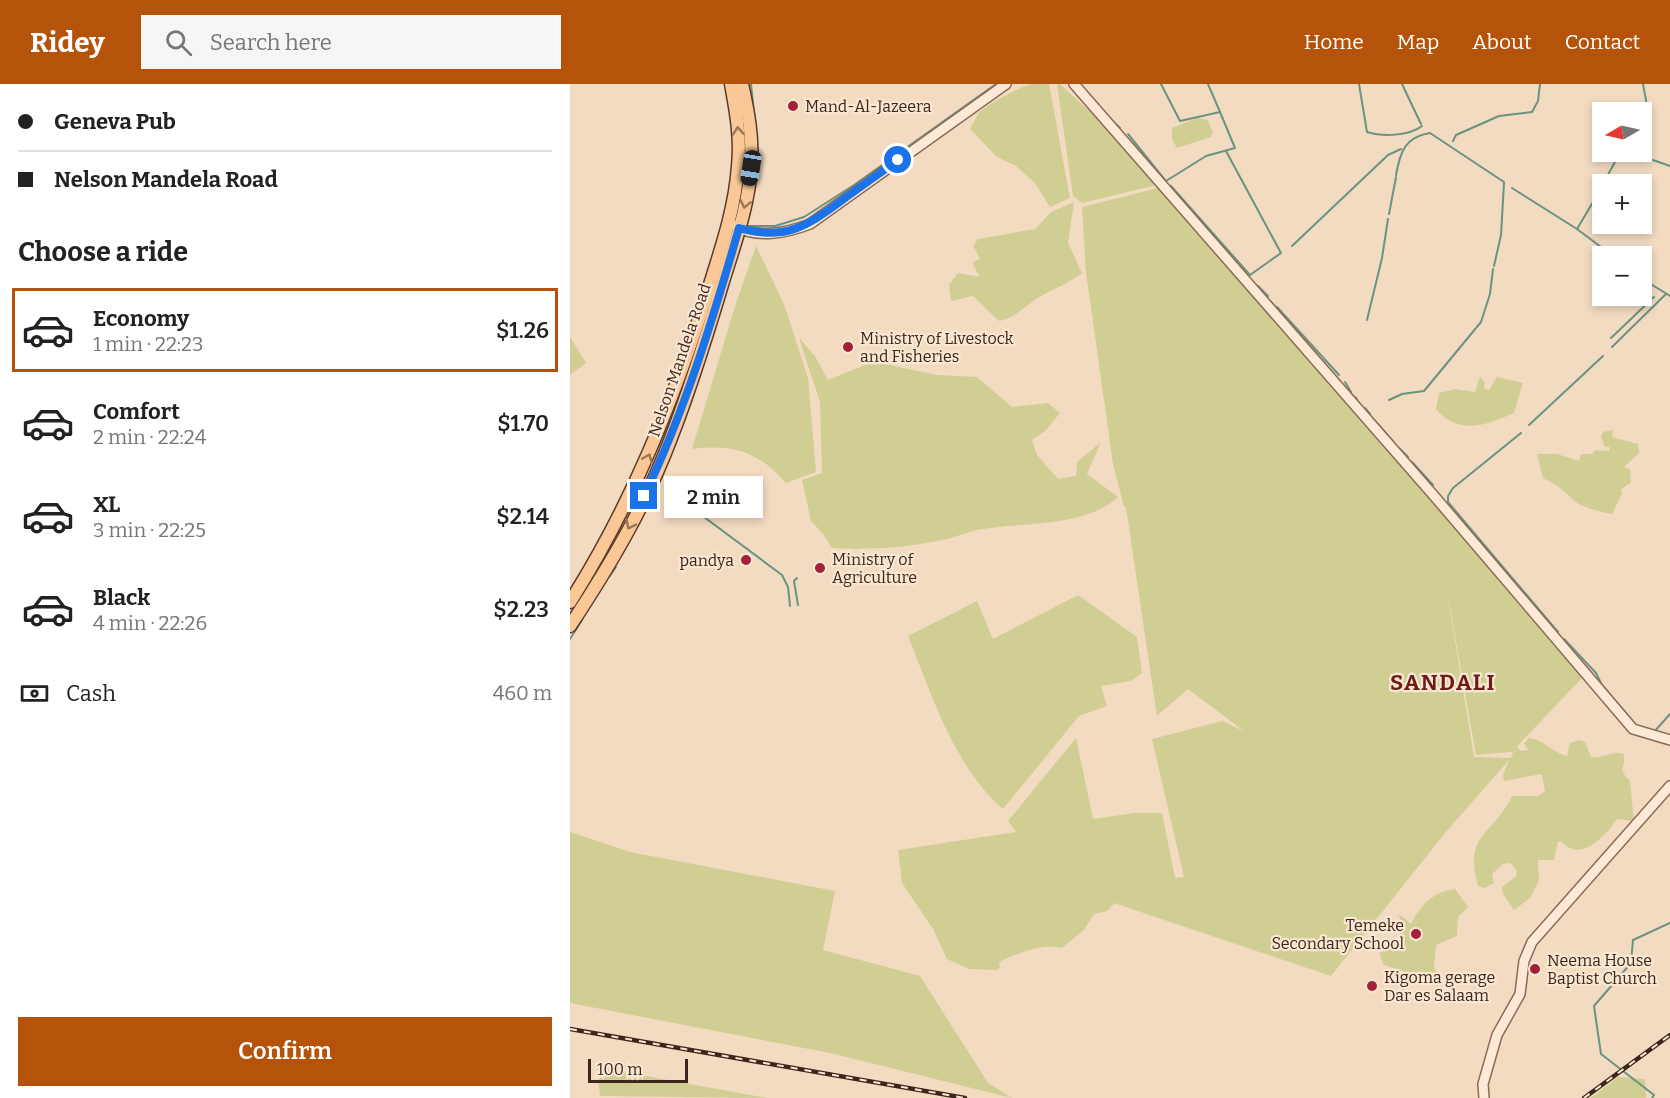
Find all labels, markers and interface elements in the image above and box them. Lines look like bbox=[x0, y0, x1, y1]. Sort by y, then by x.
search box bbox=[141, 15, 561, 69]
text: Ridey bbox=[30, 26, 105, 59]
icon: search bbox=[162, 26, 195, 59]
text: Search here bbox=[210, 29, 332, 56]
text: Home bbox=[1304, 29, 1364, 55]
text: Map bbox=[1397, 29, 1439, 55]
text: About bbox=[1472, 29, 1532, 55]
text: Contact bbox=[1565, 29, 1640, 55]
place label: Mand-Al-Jazeera bbox=[805, 97, 932, 116]
marker: Mand-Al-Jazeera bbox=[786, 99, 800, 113]
north arrow bbox=[1592, 102, 1652, 162]
map controls bbox=[1592, 102, 1652, 306]
text: Geneva Pub bbox=[54, 108, 176, 135]
one-way arrow bbox=[732, 126, 745, 135]
route start bbox=[884, 146, 911, 173]
car bbox=[739, 149, 763, 187]
text: Nelson Mandela Road bbox=[54, 166, 278, 193]
button: + bbox=[1592, 174, 1652, 234]
one-way arrow bbox=[739, 199, 752, 209]
text: Choose a ride bbox=[18, 236, 188, 268]
button: − bbox=[1592, 246, 1652, 306]
street label: Nelson Mandela Road bbox=[644, 280, 715, 439]
icon: car bbox=[21, 303, 75, 357]
text: Economy bbox=[93, 305, 189, 332]
text: $1.26 bbox=[496, 317, 549, 344]
place label: Ministry of Livestock and Fisheries bbox=[860, 329, 1014, 366]
text: 1 min · 22:23 bbox=[93, 332, 203, 356]
marker: Ministry of Livestock and Fisheries bbox=[841, 340, 855, 354]
icon: car bbox=[21, 396, 75, 450]
text: Comfort bbox=[93, 398, 180, 425]
text: $1.70 bbox=[497, 410, 549, 437]
text: 2 min · 22:24 bbox=[93, 425, 206, 449]
one-way arrow bbox=[641, 454, 653, 465]
callout: 2 min bbox=[665, 475, 764, 517]
route end bbox=[630, 482, 657, 509]
text: 2 min bbox=[687, 485, 740, 509]
icon: car bbox=[21, 489, 75, 543]
text: XL bbox=[93, 491, 120, 518]
text: $2.14 bbox=[496, 503, 549, 530]
text: 3 min · 22:25 bbox=[93, 518, 206, 542]
one-way arrow bbox=[626, 519, 638, 530]
place label: Ministry of Agriculture bbox=[832, 550, 917, 587]
place label: pandya bbox=[679, 551, 734, 570]
marker: pandya bbox=[739, 553, 753, 567]
marker: Ministry of Agriculture bbox=[813, 561, 827, 575]
icon: car bbox=[21, 582, 75, 636]
text: Black bbox=[93, 584, 150, 611]
text: $2.23 bbox=[493, 596, 549, 623]
text: 4 min · 22:26 bbox=[93, 611, 207, 635]
district label: SANDALI bbox=[1390, 669, 1496, 696]
icon: cash bbox=[18, 677, 51, 710]
text: Cash bbox=[66, 680, 116, 707]
text: 460 m bbox=[493, 681, 552, 705]
place label: Temeke Secondary School bbox=[1271, 916, 1404, 953]
marker: Temeke Secondary School bbox=[1409, 927, 1423, 941]
place label: Neema House Baptist Church bbox=[1547, 951, 1657, 988]
marker: Neema House Baptist Church bbox=[1528, 962, 1542, 976]
place label: Kigoma gerage Dar es Salaam bbox=[1384, 968, 1495, 1005]
marker: Kigoma gerage Dar es Salaam bbox=[1365, 979, 1379, 993]
button: Confirm bbox=[18, 1017, 552, 1086]
scale bar bbox=[588, 1056, 688, 1084]
text: 100 m bbox=[597, 1060, 642, 1079]

